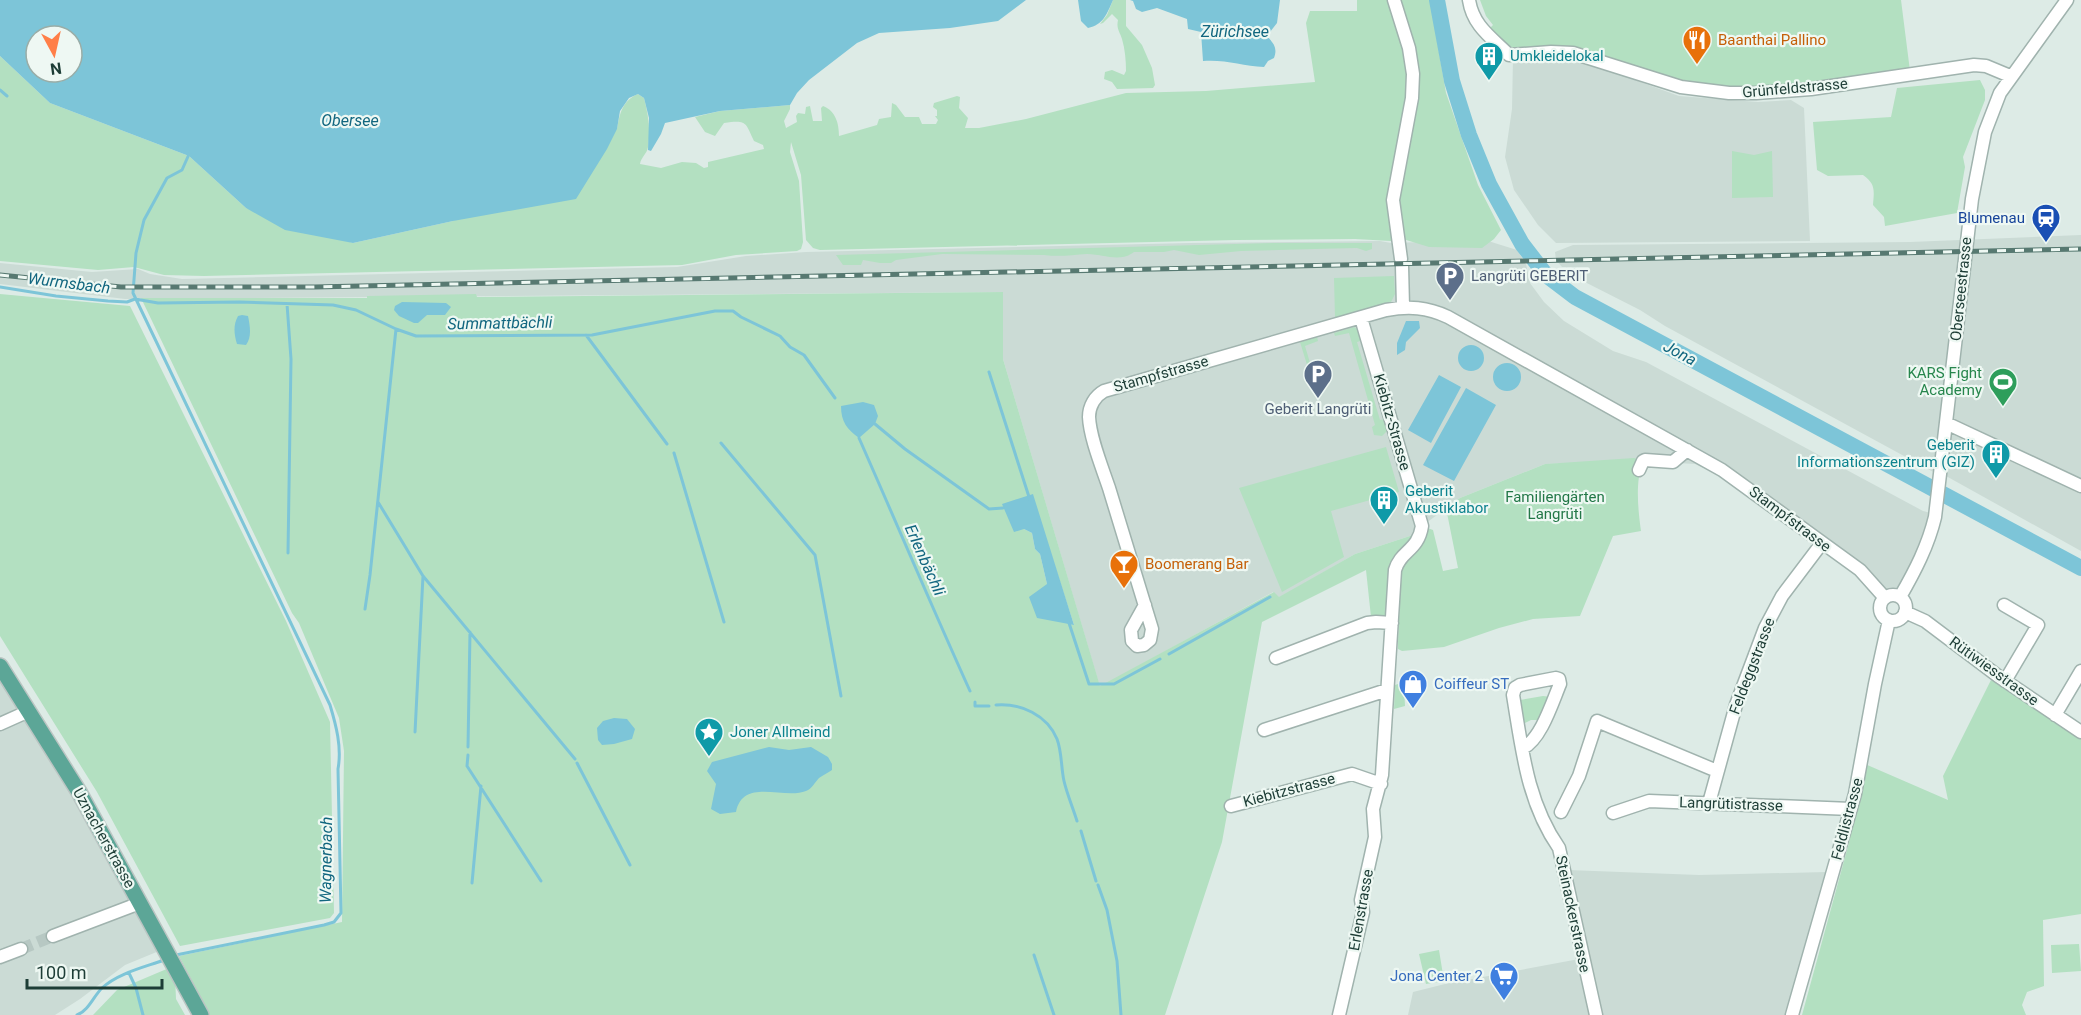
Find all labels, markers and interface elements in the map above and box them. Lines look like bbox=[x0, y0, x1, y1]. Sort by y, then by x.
water label: Zürichsee bbox=[1200, 22, 1269, 41]
north arrow bbox=[24, 24, 84, 84]
restaurant icon: Baanthai Pallino bbox=[1681, 24, 1713, 66]
place label: Baanthai Pallino bbox=[1718, 31, 1826, 49]
building icon: Umkleidelokal bbox=[1473, 40, 1505, 82]
place label: Umkleidelokal bbox=[1510, 47, 1604, 65]
text: N bbox=[49, 58, 63, 79]
street label: Grünfeldstrasse bbox=[1741, 74, 1849, 102]
water label: Obersee bbox=[321, 111, 379, 130]
station icon: Blumenau bbox=[2030, 202, 2062, 244]
place label: Blumenau bbox=[1958, 209, 2025, 227]
street label: Oberseestrasse bbox=[1947, 236, 1975, 342]
parking icon: Langrüti GEBERIT bbox=[1434, 260, 1466, 302]
place label: Langrüti GEBERIT bbox=[1471, 267, 1588, 285]
water label: Wurmsbach bbox=[27, 269, 111, 297]
water label: Summattbächli bbox=[447, 313, 553, 333]
water label: Jona bbox=[1660, 337, 1700, 369]
street label: Stampfstrasse bbox=[1112, 352, 1211, 396]
parking icon: Geberit Langrüti bbox=[1302, 358, 1334, 400]
place label: KARS Fight Academy bbox=[1907, 364, 1982, 399]
sports icon: KARS Fight Academy bbox=[1987, 366, 2019, 408]
street label: Kiebitz-Strasse bbox=[1370, 372, 1414, 472]
place label: Geberit Langrüti bbox=[1265, 400, 1371, 418]
place label: Geberit Informationszentrum (GIZ) bbox=[1797, 436, 1975, 471]
building icon: Geberit Informationszentrum (GIZ) bbox=[1980, 438, 2012, 480]
place label: Geberit Akustiklabor bbox=[1405, 482, 1488, 517]
street label: Stampfstrasse bbox=[1746, 482, 1835, 556]
building icon: Geberit Akustiklabor bbox=[1368, 484, 1400, 526]
park label: Familiengärten Langrüti bbox=[1505, 488, 1605, 523]
water label: Erlenbächli bbox=[901, 521, 949, 599]
bar icon: Boomerang Bar bbox=[1108, 548, 1140, 590]
place label: Boomerang Bar bbox=[1145, 555, 1249, 573]
street label: Feldeggstrasse bbox=[1725, 615, 1779, 717]
street label: Rütiwiesstrasse bbox=[1946, 633, 2042, 709]
shop icon: Coiffeur ST bbox=[1397, 668, 1429, 710]
place label: Coiffeur ST bbox=[1434, 675, 1509, 693]
place icon: Joner Allmeind bbox=[693, 716, 725, 758]
place label: Joner Allmeind bbox=[730, 723, 830, 741]
street label: Kiebitzstrasse bbox=[1241, 769, 1337, 811]
street label: Feldlistrasse bbox=[1827, 776, 1867, 862]
street label: Uznacherstrasse bbox=[69, 785, 139, 891]
street label: Langrütistrasse bbox=[1679, 793, 1783, 815]
water label: Wagnerbach bbox=[316, 817, 336, 903]
street label: Steinackerstrasse bbox=[1552, 854, 1594, 974]
street label: Erlenstrasse bbox=[1345, 868, 1377, 952]
scale bar bbox=[27, 952, 162, 990]
supermarket icon: Jona Center 2 bbox=[1488, 960, 1520, 1002]
text: 100 m bbox=[36, 962, 87, 983]
place label: Jona Center 2 bbox=[1390, 967, 1483, 985]

